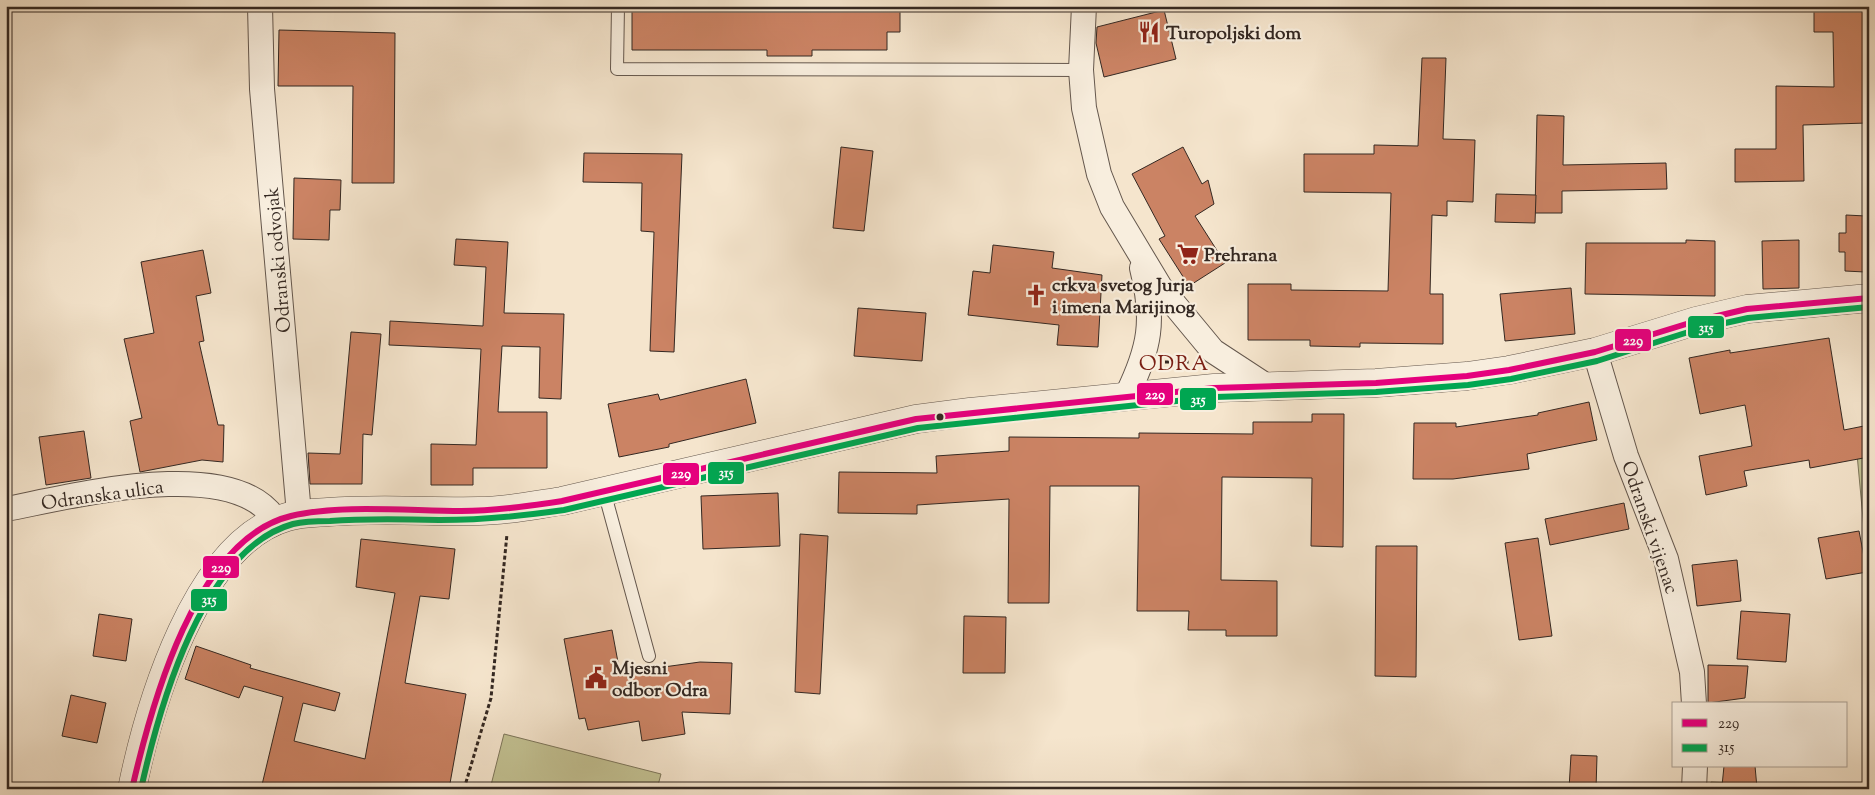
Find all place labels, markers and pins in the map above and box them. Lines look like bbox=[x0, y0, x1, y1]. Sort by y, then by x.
restaurant icon: Turopoljski dom bbox=[1136, 19, 1162, 45]
place label: Turopoljski dom bbox=[1166, 21, 1301, 48]
supermarket icon: Prehrana bbox=[1175, 241, 1201, 267]
place label: Prehrana bbox=[1204, 243, 1277, 270]
place label: crkva svetog Jurja i imena Marijinog bbox=[1052, 273, 1196, 322]
church icon: crkva svetog Jurja i imena Marijinog bbox=[1023, 282, 1049, 308]
unlabelled marker bbox=[935, 412, 945, 422]
place label: Mjesni odbor Odra bbox=[612, 656, 708, 705]
public building icon: Mjesni odbor Odra bbox=[583, 665, 609, 691]

